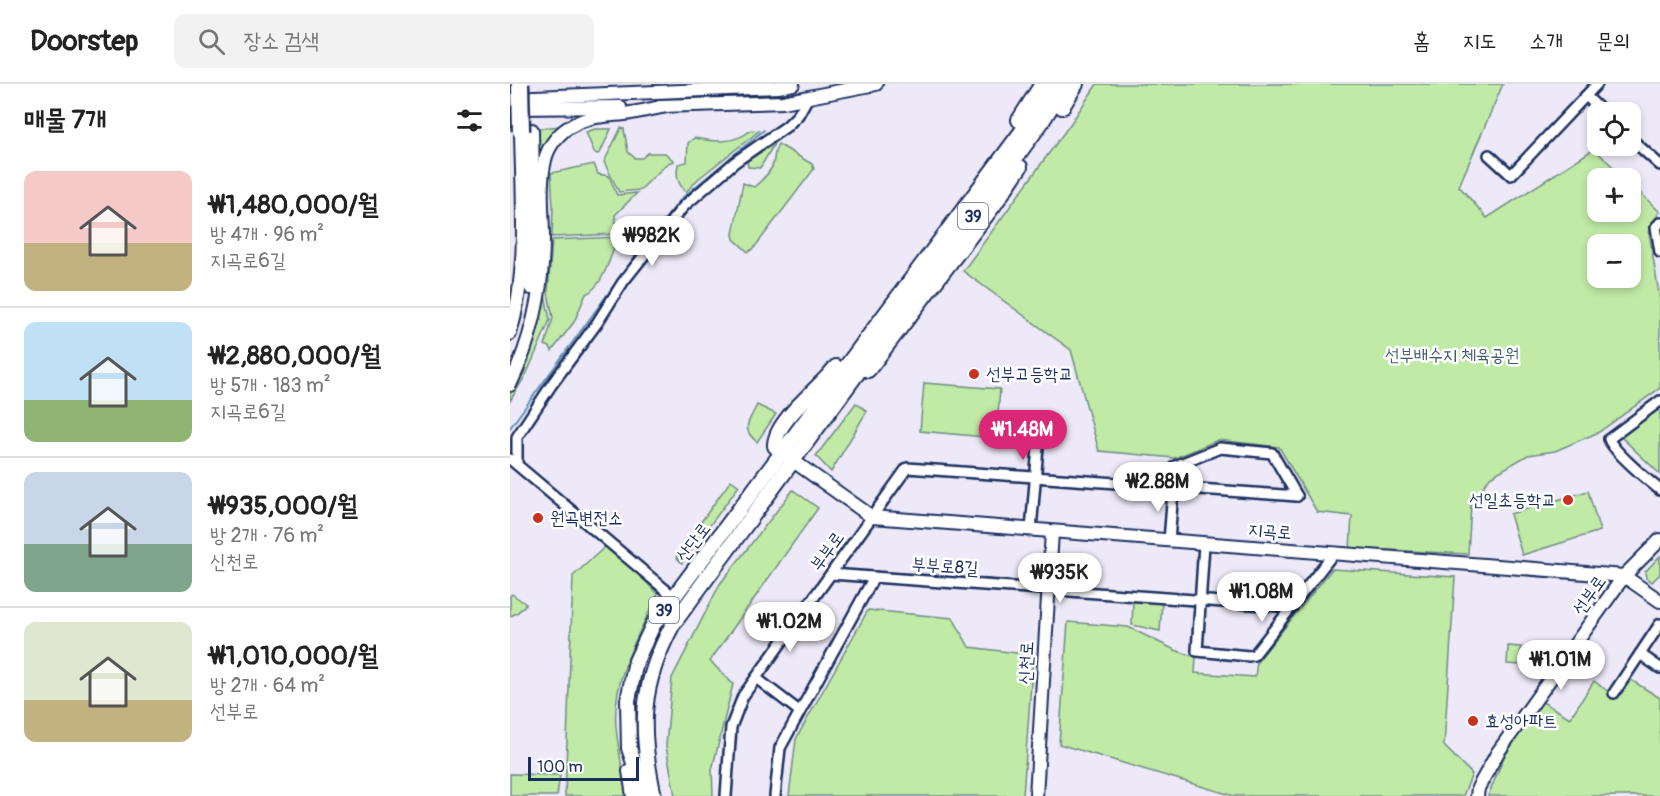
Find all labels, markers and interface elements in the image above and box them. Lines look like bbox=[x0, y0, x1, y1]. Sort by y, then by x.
search box bbox=[174, 14, 594, 68]
text: Doorstep bbox=[30, 24, 138, 59]
icon: search bbox=[195, 25, 228, 58]
text: 장소 검색 bbox=[243, 27, 319, 55]
text: 홈 bbox=[1413, 28, 1430, 55]
text: 지도 bbox=[1463, 28, 1496, 55]
text: 소개 bbox=[1529, 28, 1563, 55]
text: 문의 bbox=[1596, 28, 1630, 55]
map controls bbox=[1587, 102, 1641, 288]
button: locate bbox=[1587, 102, 1641, 156]
text: 매물 7개 bbox=[24, 104, 106, 136]
icon: filters bbox=[453, 104, 486, 137]
button: + bbox=[1587, 168, 1641, 222]
text: ₩1,480,000/월 bbox=[210, 189, 378, 221]
icon: home bbox=[72, 195, 144, 267]
road number: 39 bbox=[958, 203, 988, 229]
pin: ₩982K bbox=[610, 216, 694, 267]
text: 방 4개 · 96 m² bbox=[210, 222, 324, 247]
text: ₩982K bbox=[624, 223, 680, 248]
button: − bbox=[1587, 234, 1641, 288]
text: 지곡로6길 bbox=[210, 248, 286, 273]
text: ₩2,880,000/월 bbox=[210, 340, 381, 372]
park label: 선부배수지 체육공원 bbox=[1385, 344, 1519, 367]
icon: home bbox=[72, 346, 144, 418]
place label: 선부고등학교 bbox=[986, 363, 1073, 386]
marker: 선부고등학교 bbox=[967, 367, 981, 381]
text: 방 5개 · 183 m² bbox=[210, 373, 331, 398]
text: 지곡로6길 bbox=[210, 399, 286, 424]
pin: ₩1.48M bbox=[974, 410, 1072, 461]
text: ₩1.48M bbox=[993, 417, 1053, 442]
pin: ₩2.88M bbox=[1109, 462, 1207, 513]
text: ₩2.88M bbox=[1127, 469, 1189, 494]
place label: 선일초등학교 bbox=[1469, 489, 1556, 512]
text: ₩935,000/월 bbox=[210, 490, 358, 522]
marker: 선일초등학교 bbox=[1561, 493, 1575, 507]
icon: home bbox=[72, 496, 144, 568]
place label: 원곡변전소 bbox=[550, 507, 622, 530]
marker: 원곡변전소 bbox=[531, 511, 545, 525]
street label: 산단로 bbox=[671, 518, 716, 567]
street label: 지곡로 bbox=[1247, 518, 1293, 545]
text: 방 2개 · 76 m² bbox=[210, 523, 324, 548]
street label: 부부로 bbox=[805, 527, 849, 576]
text: 신천로 bbox=[210, 549, 258, 574]
street label: 부부로8길 bbox=[911, 553, 980, 580]
pin: ₩935K bbox=[1018, 553, 1102, 604]
text: ₩935K bbox=[1032, 560, 1088, 585]
street label: 선부로 bbox=[1568, 571, 1611, 620]
pin: ₩1.08M bbox=[1213, 572, 1311, 623]
text: ₩1.08M bbox=[1231, 579, 1293, 604]
road number: 39 bbox=[649, 597, 679, 623]
pin: ₩1.02M bbox=[741, 602, 839, 653]
text: ₩1.02M bbox=[758, 609, 822, 634]
text: ₩1,010,000/월 bbox=[210, 640, 378, 672]
pin: ₩1.01M bbox=[1512, 640, 1610, 691]
street label: 신천로 bbox=[1014, 641, 1039, 685]
icon: home bbox=[72, 646, 144, 718]
text: ₩1.01M bbox=[1531, 647, 1591, 672]
text: 방 2개 · 64 m² bbox=[210, 673, 325, 698]
text: 선부로 bbox=[210, 699, 258, 724]
place label: 효성아파트 bbox=[1485, 710, 1557, 733]
marker: 효성아파트 bbox=[1466, 714, 1480, 728]
scale bar bbox=[528, 754, 639, 782]
text: 100 m bbox=[537, 757, 583, 777]

